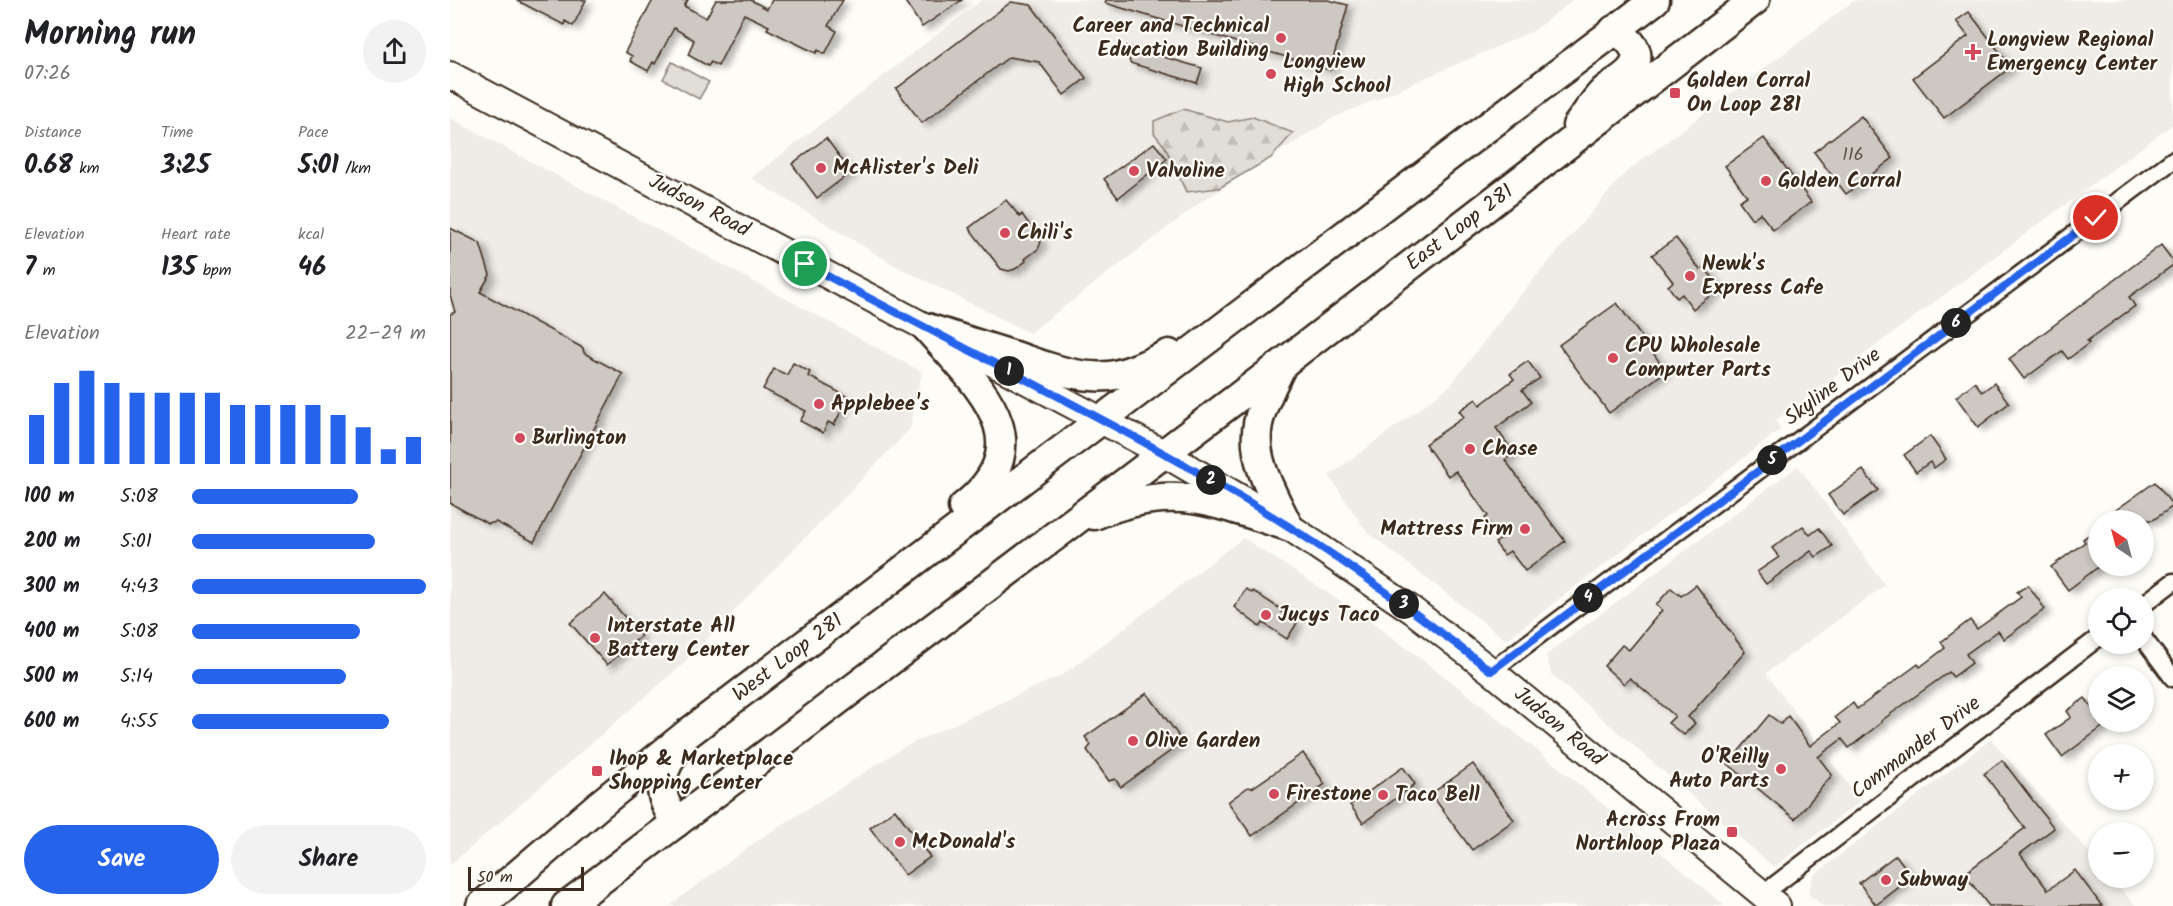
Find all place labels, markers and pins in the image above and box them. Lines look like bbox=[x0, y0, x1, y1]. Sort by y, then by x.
place label: Career and Technical Education Building bbox=[1072, 10, 1269, 67]
place label: Longview Regional Emergency Center bbox=[1987, 24, 2158, 81]
marker: Career and Technical Education Building bbox=[1274, 31, 1288, 45]
marker: Longview Regional Emergency Center bbox=[1964, 43, 1982, 61]
place label: Longview High School bbox=[1283, 46, 1391, 103]
place label: Golden Corral On Loop 281 bbox=[1687, 65, 1810, 122]
marker: Longview High School bbox=[1264, 67, 1278, 81]
marker: Golden Corral On Loop 281 bbox=[1668, 86, 1682, 100]
place label: McAlister's Deli bbox=[833, 152, 979, 185]
place label: Valvoline bbox=[1146, 155, 1225, 188]
marker: McAlister's Deli bbox=[814, 161, 828, 175]
marker: Valvoline bbox=[1127, 164, 1141, 178]
place label: Golden Corral bbox=[1778, 165, 1901, 198]
marker: Golden Corral bbox=[1759, 174, 1773, 188]
pin bbox=[2070, 192, 2121, 243]
place label: Chili's bbox=[1017, 217, 1073, 250]
marker: Chili's bbox=[998, 226, 1012, 240]
pin bbox=[779, 238, 830, 289]
place label: Newk's Express Cafe bbox=[1702, 248, 1823, 305]
marker: Newk's Express Cafe bbox=[1683, 269, 1697, 283]
pin: 6 bbox=[1941, 308, 1971, 338]
place label: CPU Wholesale Computer Parts bbox=[1625, 330, 1771, 387]
marker: CPU Wholesale Computer Parts bbox=[1606, 351, 1620, 365]
pin: 1 bbox=[994, 356, 1024, 386]
place label: Applebee's bbox=[831, 388, 930, 421]
marker: Applebee's bbox=[812, 397, 826, 411]
place label: Burlington bbox=[532, 422, 626, 455]
marker: Burlington bbox=[513, 431, 527, 445]
place label: Chase bbox=[1482, 433, 1538, 466]
marker: Chase bbox=[1463, 442, 1477, 456]
pin: 5 bbox=[1757, 445, 1787, 475]
pin: 2 bbox=[1196, 465, 1226, 495]
place label: Mattress Firm bbox=[1380, 513, 1513, 546]
marker: Mattress Firm bbox=[1518, 522, 1532, 536]
pin: 4 bbox=[1573, 583, 1603, 613]
pin: 3 bbox=[1389, 589, 1419, 619]
place label: Jucys Taco bbox=[1278, 599, 1380, 632]
marker: Jucys Taco bbox=[1259, 608, 1273, 622]
place label: Interstate All Battery Center bbox=[607, 610, 750, 667]
marker: Interstate All Battery Center bbox=[588, 631, 602, 645]
place label: Olive Garden bbox=[1145, 725, 1260, 758]
marker: Olive Garden bbox=[1126, 734, 1140, 748]
place label: O'Reilly Auto Parts bbox=[1669, 741, 1769, 798]
place label: Ihop & Marketplace Shopping Center bbox=[609, 743, 793, 800]
marker: O'Reilly Auto Parts bbox=[1774, 762, 1788, 776]
marker: Ihop & Marketplace Shopping Center bbox=[590, 764, 604, 778]
place label: Firestone bbox=[1286, 778, 1371, 811]
place label: Taco Bell bbox=[1395, 779, 1480, 812]
marker: Firestone bbox=[1267, 787, 1281, 801]
marker: Taco Bell bbox=[1376, 788, 1390, 802]
place label: Across From Northloop Plaza bbox=[1576, 804, 1720, 861]
marker: Across From Northloop Plaza bbox=[1725, 825, 1739, 839]
place label: McDonald's bbox=[912, 826, 1016, 859]
marker: McDonald's bbox=[893, 835, 907, 849]
place label: Subway bbox=[1898, 864, 1968, 897]
marker: Subway bbox=[1879, 873, 1893, 887]

